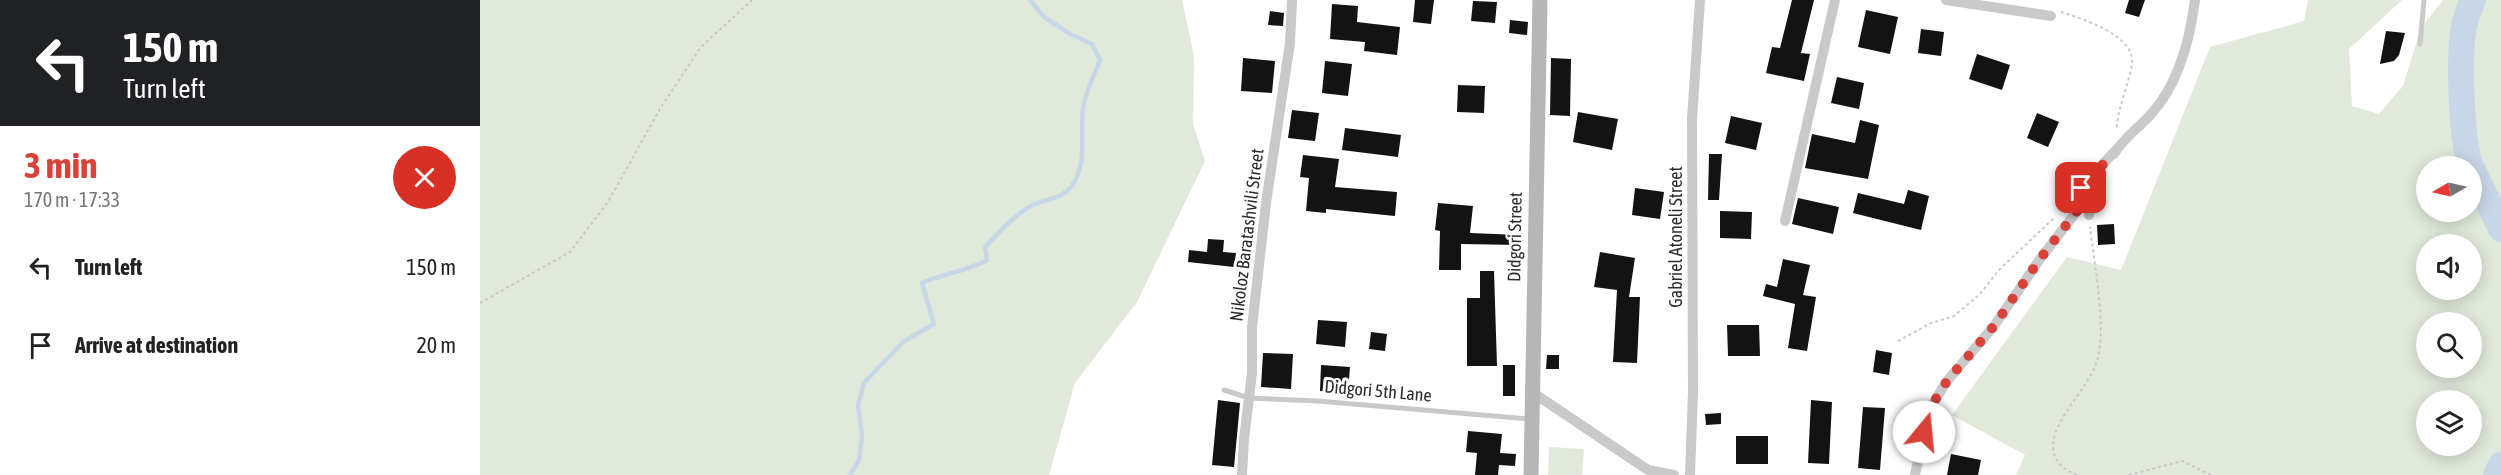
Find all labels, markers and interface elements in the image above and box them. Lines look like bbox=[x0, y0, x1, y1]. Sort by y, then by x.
text: 150 m bbox=[123, 23, 218, 71]
icon: left bbox=[24, 24, 102, 102]
text: Turn left bbox=[123, 73, 206, 104]
text: 3 min bbox=[24, 144, 98, 186]
button: close bbox=[393, 146, 456, 209]
street label: Nikoloz Baratashvili Street bbox=[1225, 147, 1268, 323]
north arrow bbox=[2416, 156, 2482, 222]
map controls bbox=[2416, 156, 2482, 456]
pin bbox=[2055, 162, 2106, 213]
street label: Gabriel Atoneli Street bbox=[1665, 166, 1686, 308]
icon: arrive bbox=[2064, 171, 2097, 204]
text: 170 m · 17:33 bbox=[24, 188, 120, 211]
street label: Didgori Street bbox=[1503, 192, 1526, 282]
button: sound bbox=[2416, 234, 2482, 300]
icon: left bbox=[24, 251, 57, 284]
text: Turn left bbox=[75, 254, 142, 280]
text: 150 m bbox=[406, 254, 456, 280]
button: search bbox=[2416, 312, 2482, 378]
icon: arrive bbox=[24, 329, 57, 362]
text: Arrive at destination bbox=[75, 332, 238, 358]
text: 20 m bbox=[416, 332, 456, 358]
street label: Didgori 5th Lane bbox=[1324, 375, 1433, 406]
button: layers bbox=[2416, 390, 2482, 456]
position arrow bbox=[1892, 400, 1956, 464]

